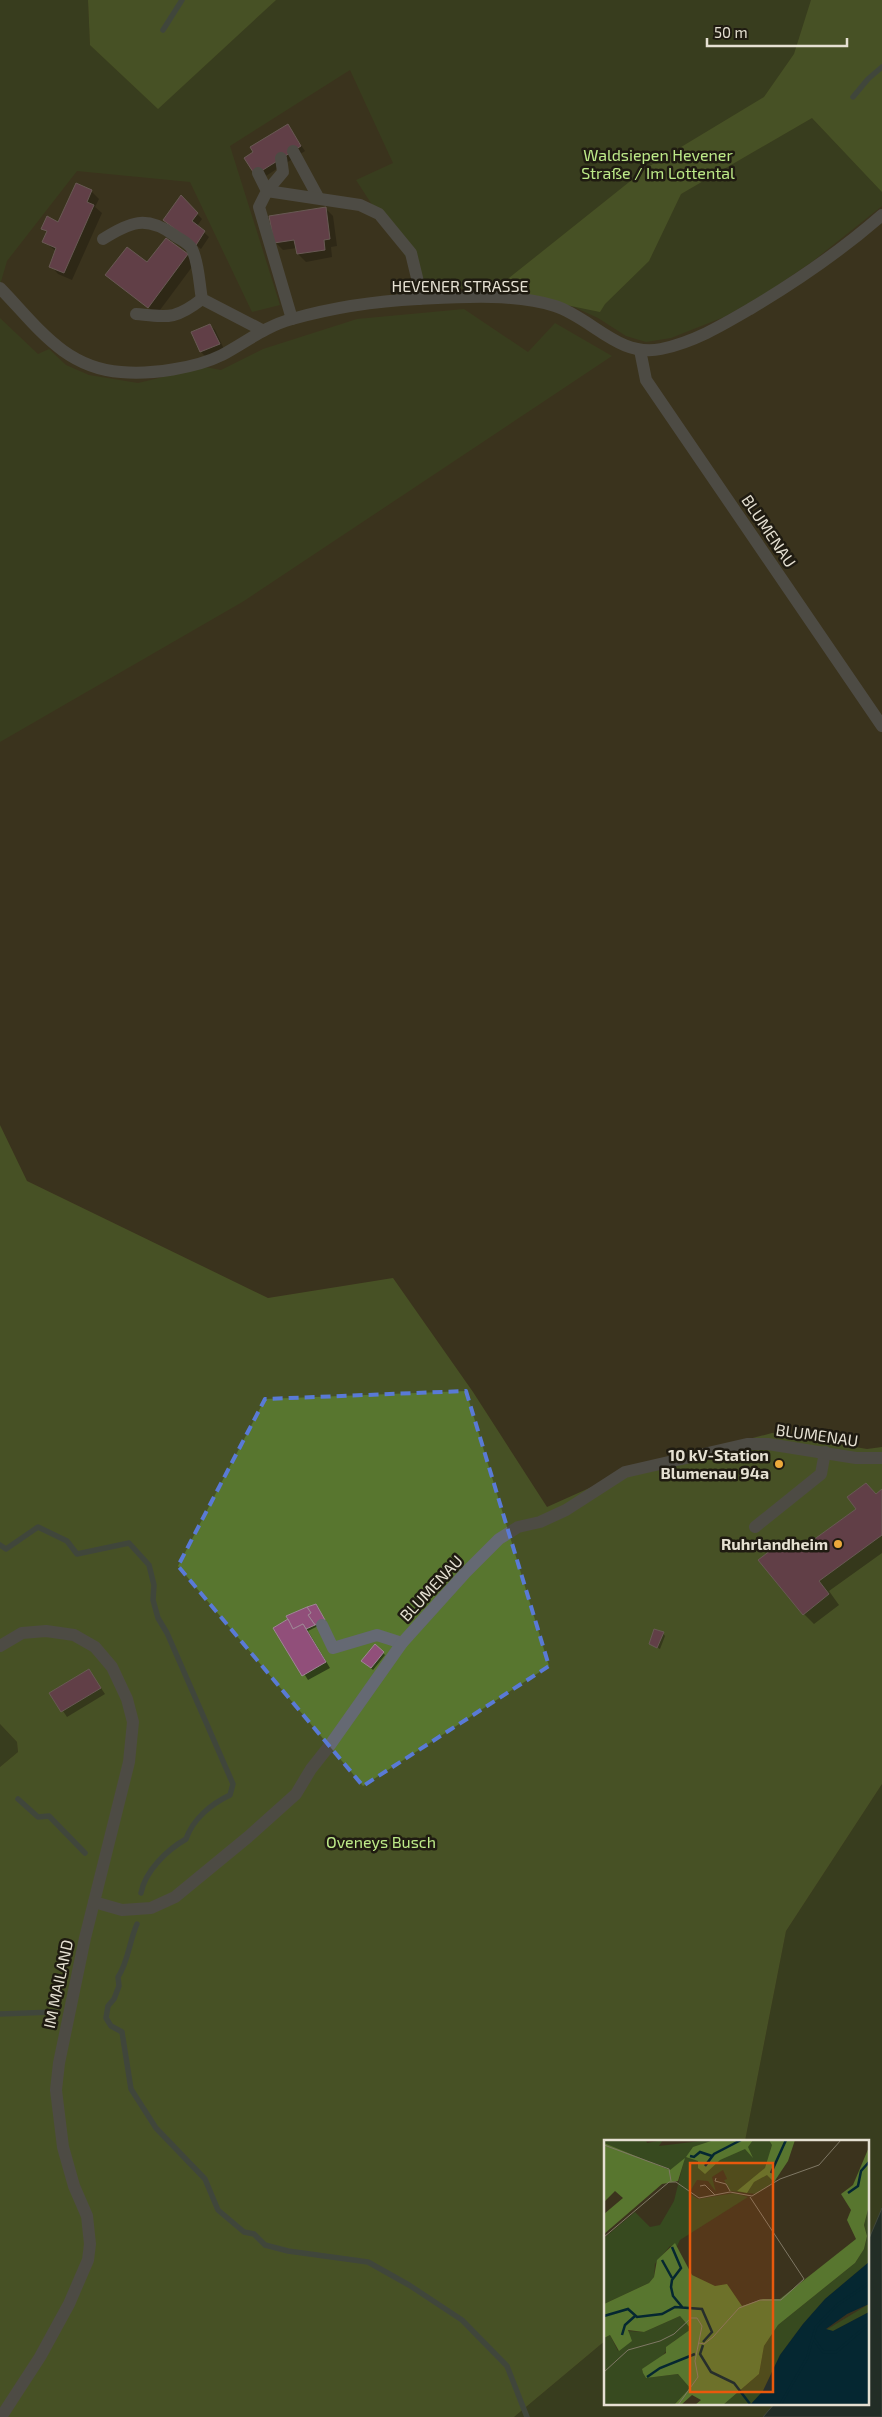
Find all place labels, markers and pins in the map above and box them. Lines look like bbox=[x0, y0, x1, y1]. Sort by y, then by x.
place label: 10 kV-Station Blumenau 94a bbox=[660, 1445, 769, 1482]
marker: 10 kV-Station Blumenau 94a bbox=[773, 1458, 785, 1470]
place label: Ruhrlandheim bbox=[721, 1534, 828, 1553]
marker: Ruhrlandheim bbox=[832, 1538, 844, 1550]

